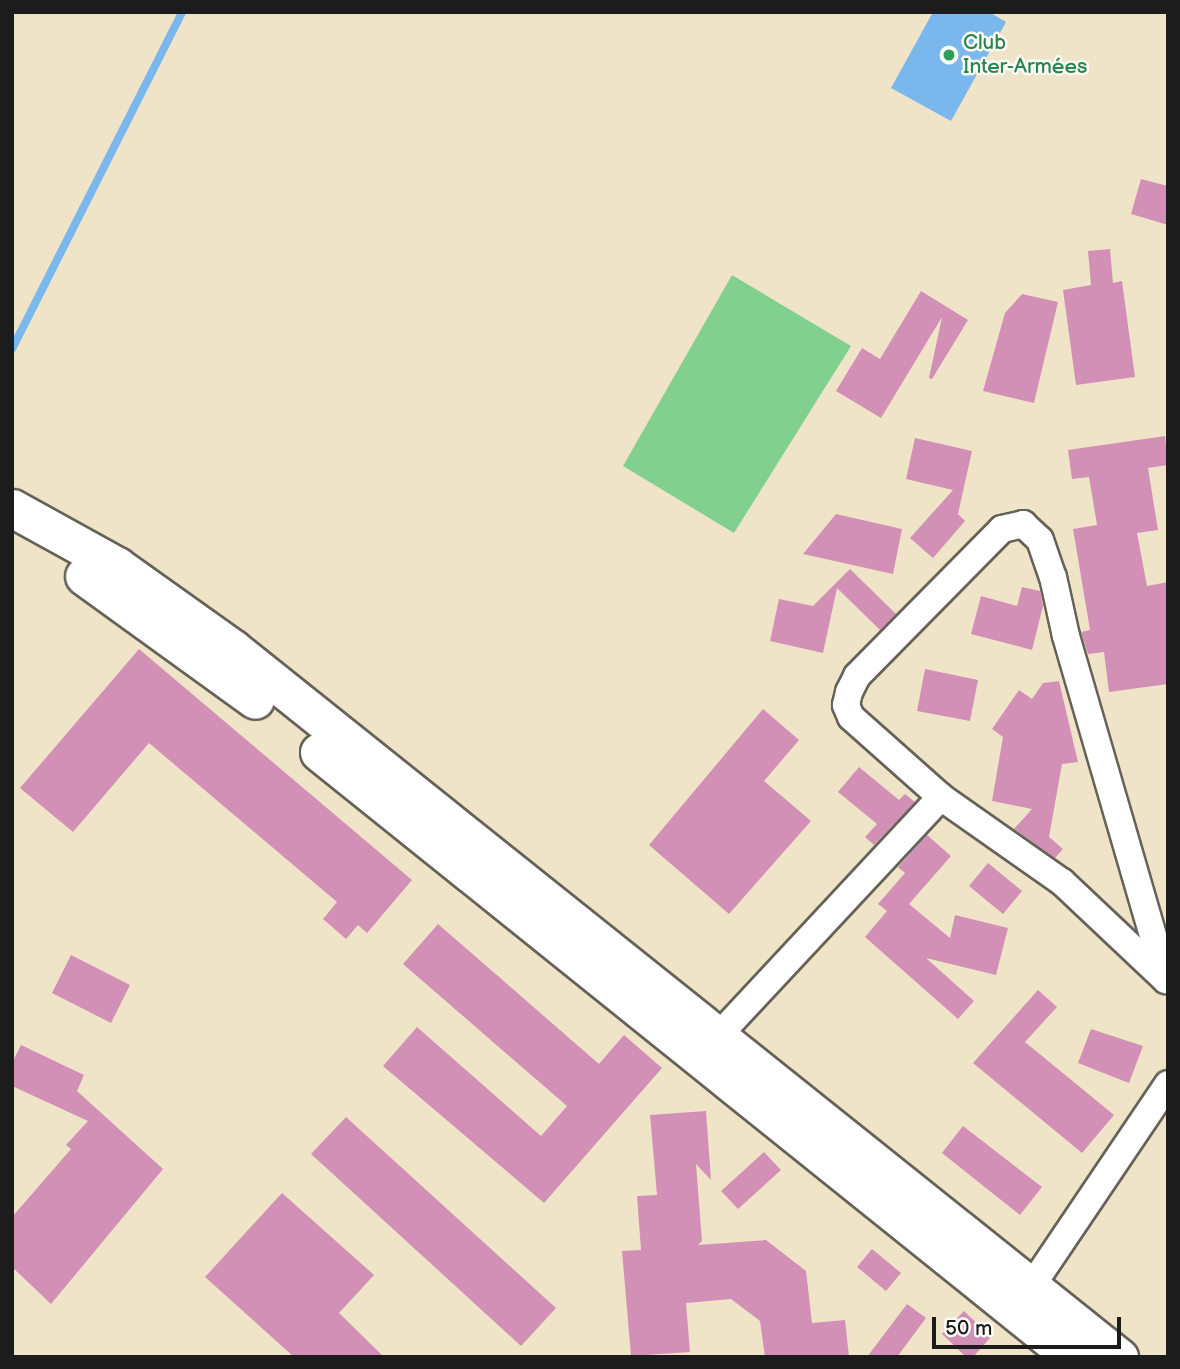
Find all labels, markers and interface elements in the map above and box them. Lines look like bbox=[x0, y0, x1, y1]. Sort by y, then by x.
place label: Club Inter-Armées bbox=[963, 30, 1087, 80]
marker: Club Inter-Armées bbox=[941, 47, 957, 63]
scale bar bbox=[935, 1302, 1124, 1346]
text: 50 m bbox=[945, 1316, 992, 1341]

